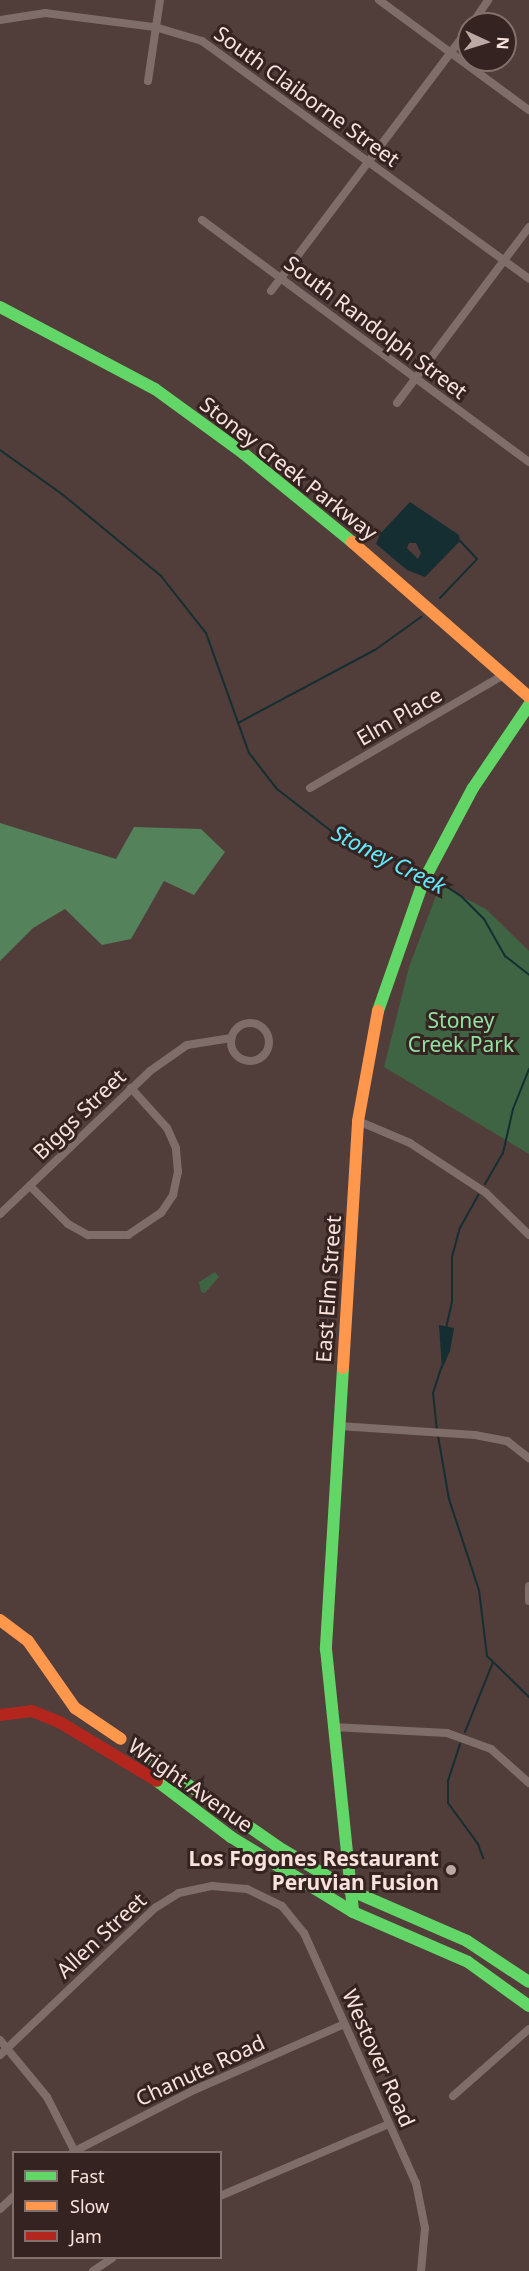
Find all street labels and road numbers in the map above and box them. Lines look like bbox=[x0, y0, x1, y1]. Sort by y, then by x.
street label: South Claiborne Street bbox=[210, 20, 404, 172]
street label: South Randolph Street bbox=[280, 250, 472, 404]
street label: Stoney Creek Parkway bbox=[195, 391, 383, 545]
street label: Elm Place bbox=[352, 682, 446, 750]
street label: Biggs Street bbox=[27, 1064, 131, 1164]
street label: East Elm Street bbox=[310, 1215, 346, 1363]
street label: Wright Avenue bbox=[124, 1733, 258, 1837]
street label: Allen Street bbox=[51, 1887, 151, 1983]
street label: Westover Road bbox=[337, 1985, 421, 2131]
street label: Chanute Road bbox=[132, 2029, 268, 2111]

